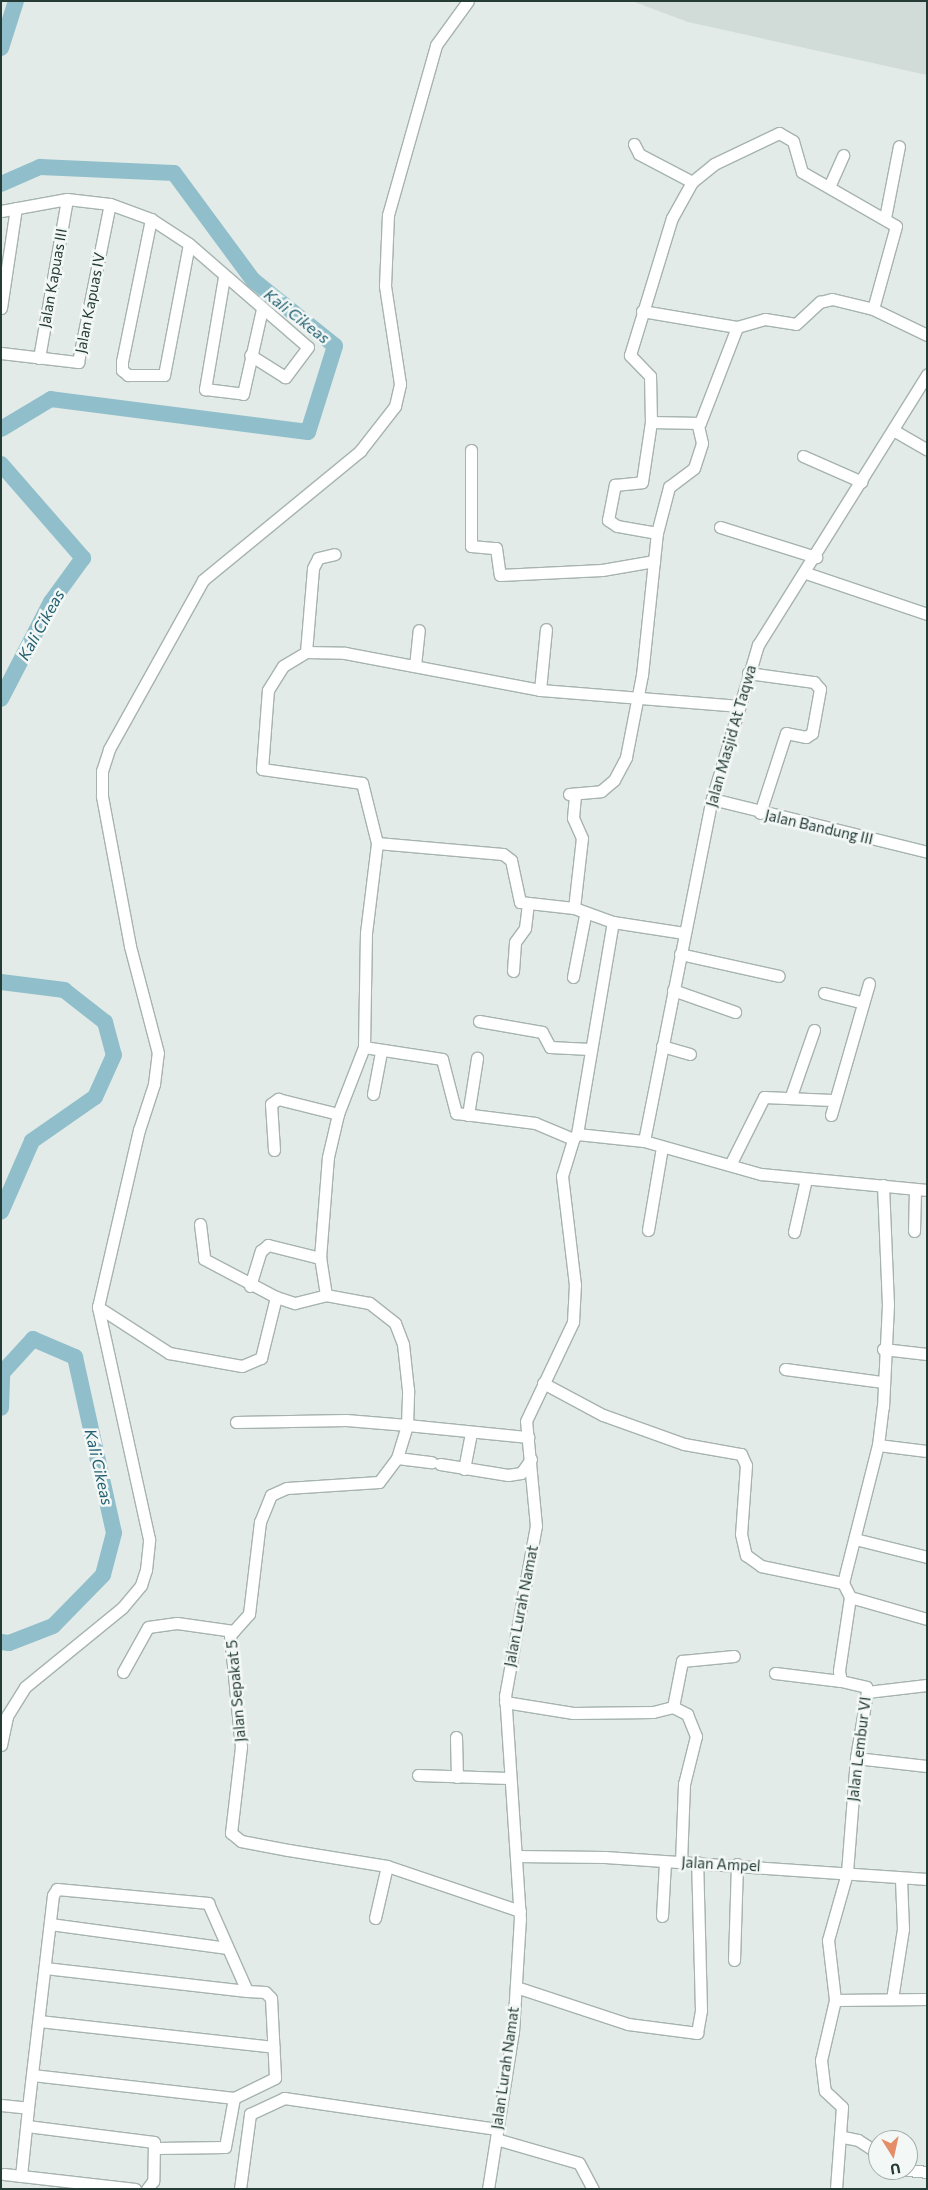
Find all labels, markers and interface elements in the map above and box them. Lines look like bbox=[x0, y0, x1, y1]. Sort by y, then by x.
street label: Jalan Kapuas III bbox=[35, 227, 71, 329]
street label: Jalan Kapuas IV bbox=[71, 251, 109, 355]
water label: Kali Cikeas bbox=[260, 284, 334, 348]
water label: Kali Cikeas bbox=[14, 586, 68, 664]
street label: Jalan Masjid At Taqwa bbox=[702, 663, 760, 809]
street label: Jalan Bandung III bbox=[763, 806, 875, 848]
water label: Kali Cikeas bbox=[81, 1427, 117, 1507]
street label: Jalan Lurah Namat bbox=[500, 1544, 542, 1668]
street label: Jalan Sepakat 5 bbox=[223, 1639, 249, 1743]
street label: Jalan Lembur VI bbox=[844, 1696, 874, 1802]
street label: Jalan Ampel bbox=[681, 1853, 761, 1875]
street label: Jalan Lurah Namat bbox=[487, 2006, 523, 2130]
north arrow bbox=[868, 2130, 918, 2180]
text: U bbox=[889, 2160, 902, 2179]

